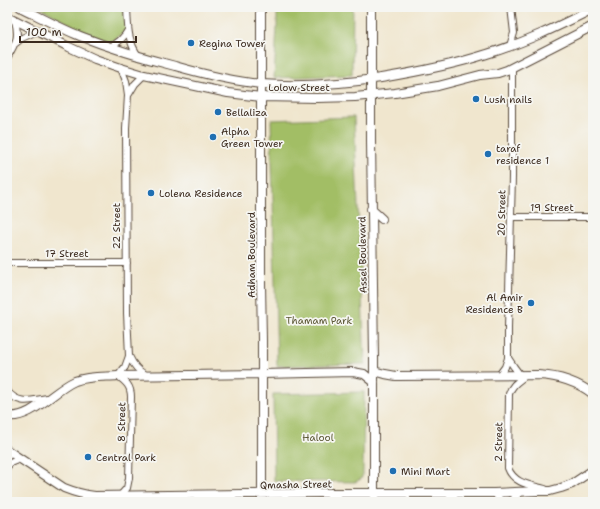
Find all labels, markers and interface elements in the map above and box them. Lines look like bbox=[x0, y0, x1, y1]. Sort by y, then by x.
scale bar bbox=[20, 18, 136, 44]
text: 100 m bbox=[26, 24, 62, 40]
place label: Regina Tower bbox=[199, 37, 266, 50]
marker: Regina Tower bbox=[186, 38, 196, 48]
street label: Lolow Street bbox=[268, 81, 330, 94]
place label: Lush nails bbox=[484, 93, 532, 106]
marker: Lush nails bbox=[471, 94, 481, 104]
place label: Bellaliza bbox=[226, 106, 268, 119]
marker: Bellaliza bbox=[213, 107, 223, 117]
place label: Alpha Green Tower bbox=[221, 125, 283, 150]
marker: Alpha Green Tower bbox=[208, 132, 218, 142]
place label: taraf residence 1 bbox=[496, 142, 549, 167]
marker: taraf residence 1 bbox=[483, 149, 493, 159]
place label: Lolena Residence bbox=[159, 187, 243, 200]
marker: Lolena Residence bbox=[146, 188, 156, 198]
street label: 20 Street bbox=[495, 190, 508, 236]
street label: 19 Street bbox=[530, 201, 574, 214]
street label: 22 Street bbox=[110, 203, 123, 249]
street label: Adham Boulevard bbox=[245, 211, 258, 298]
street label: Assel Boulevard bbox=[355, 216, 370, 293]
street label: 17 Street bbox=[45, 247, 89, 260]
place label: Al Amir Residence B bbox=[466, 291, 523, 316]
marker: Al Amir Residence B bbox=[526, 298, 536, 308]
park label: Thamam Park bbox=[286, 314, 352, 327]
street label: 8 Street bbox=[115, 402, 128, 442]
street label: 2 Street bbox=[492, 422, 505, 462]
park label: Halool bbox=[302, 431, 334, 444]
place label: Central Park bbox=[96, 451, 156, 464]
marker: Central Park bbox=[83, 452, 93, 462]
place label: Mini Mart bbox=[401, 465, 450, 478]
marker: Mini Mart bbox=[388, 466, 398, 476]
street label: Qmasha Street bbox=[260, 477, 332, 492]

